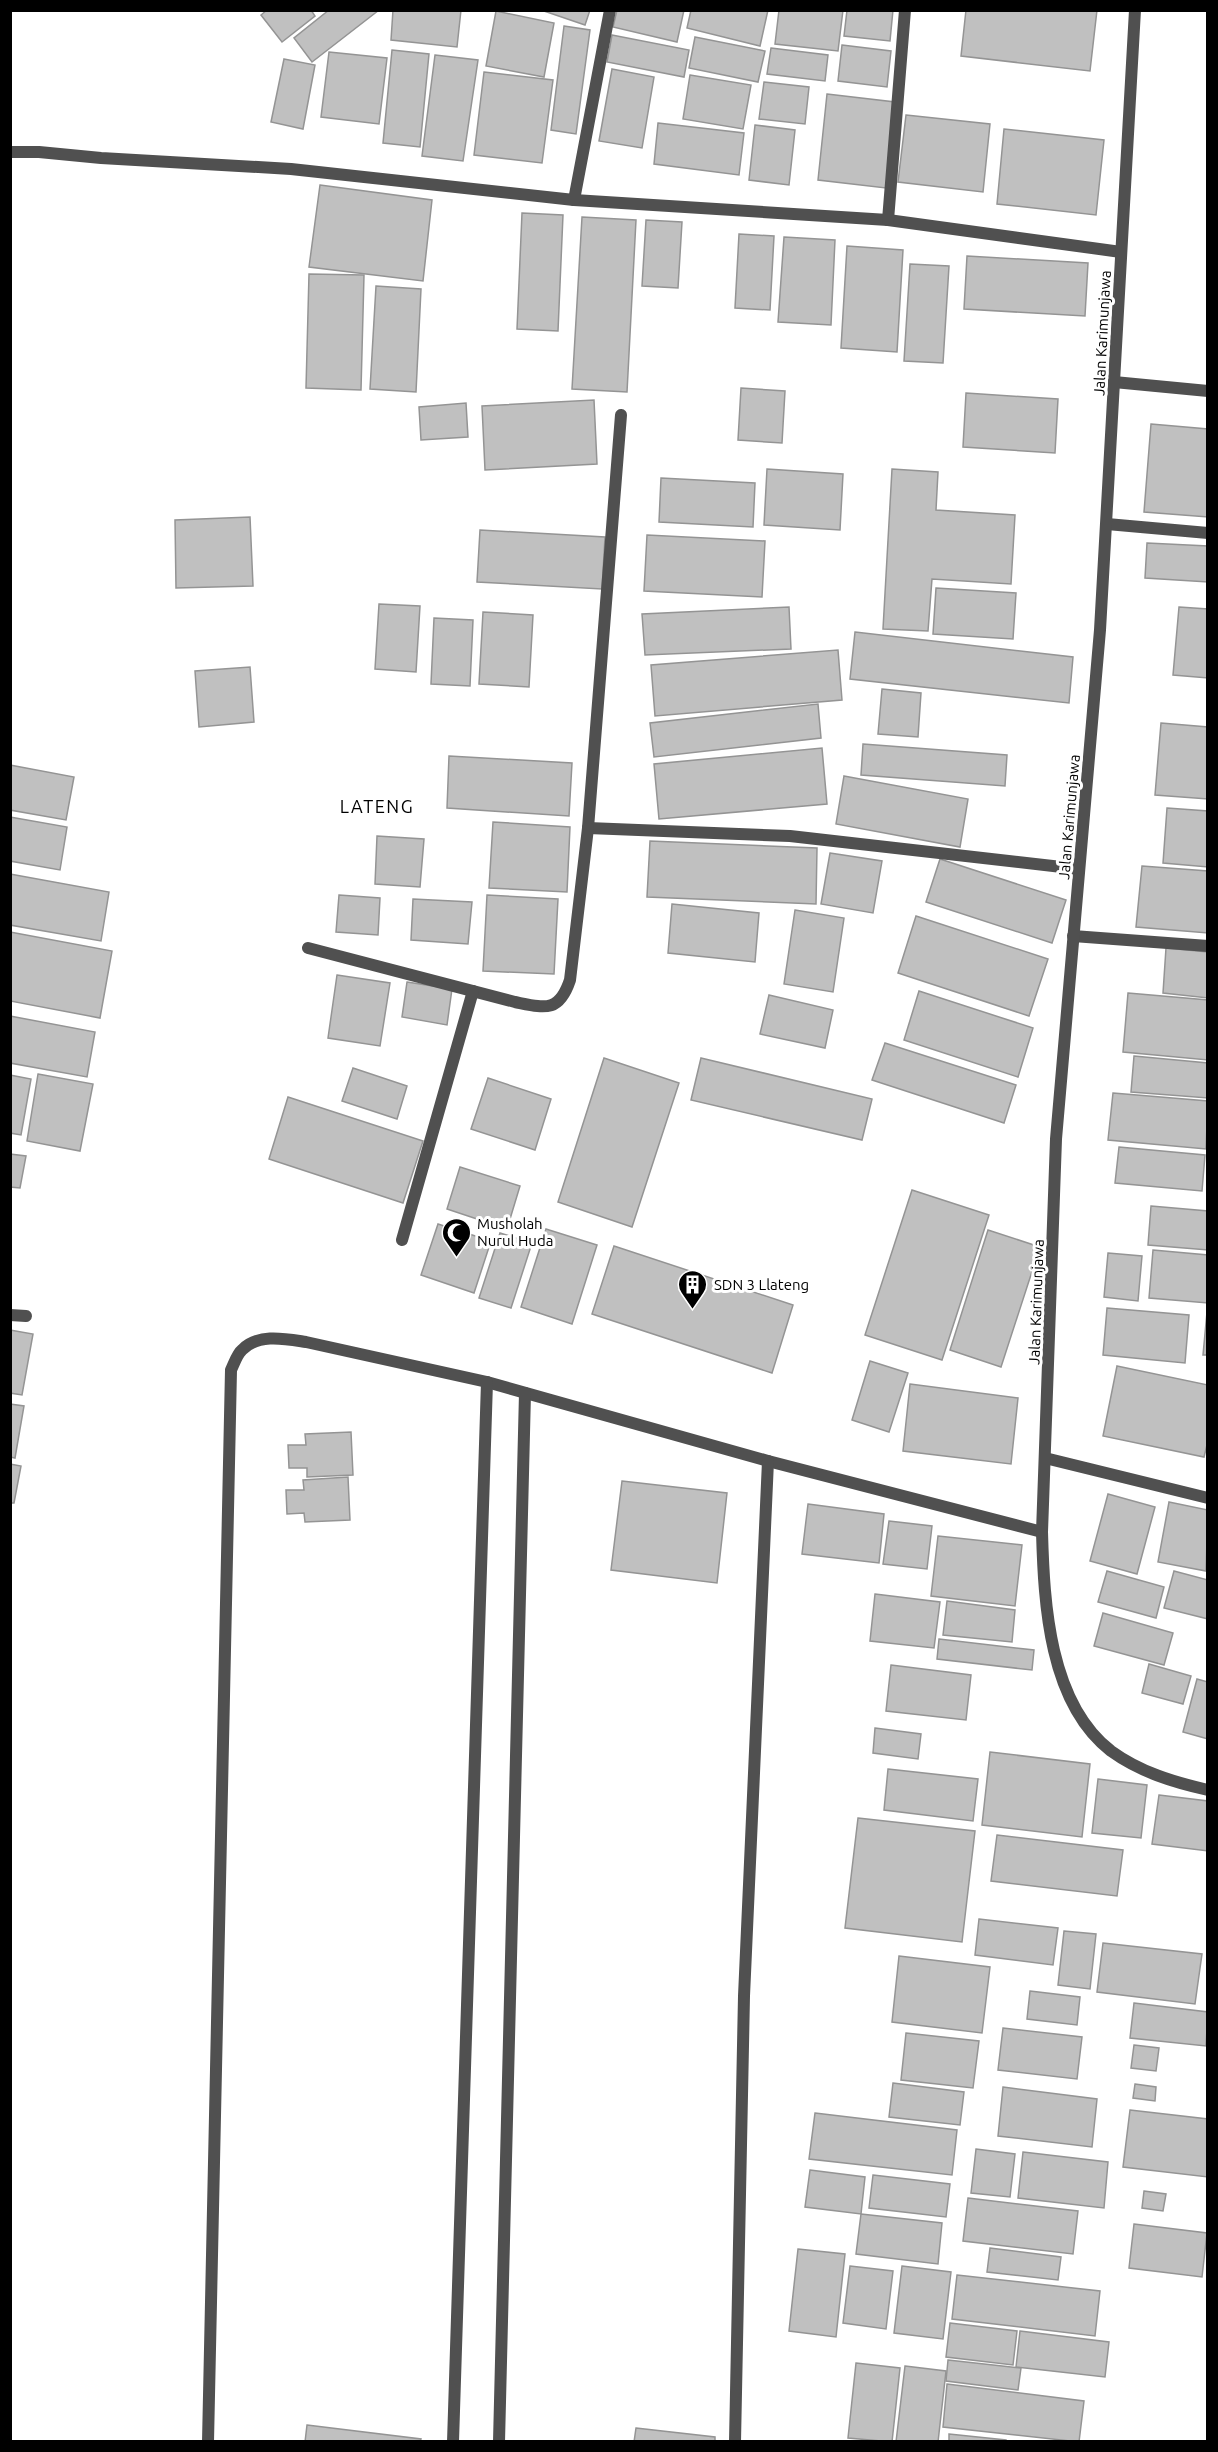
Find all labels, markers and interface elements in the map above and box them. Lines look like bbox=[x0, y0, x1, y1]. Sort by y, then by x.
street label: Jalan Karimunjawa bbox=[1090, 270, 1114, 396]
street label: Jalan Karimunjawa bbox=[1055, 754, 1083, 880]
district label: LATENG bbox=[340, 796, 414, 816]
place label: Musholah Nurul Huda bbox=[477, 1215, 553, 1249]
mosque icon: Musholah Nurul Huda bbox=[440, 1216, 472, 1258]
street label: Jalan Karimunjawa bbox=[1025, 1239, 1047, 1365]
building icon: SDN 3 Llateng bbox=[677, 1268, 709, 1310]
place label: SDN 3 Llateng bbox=[714, 1276, 809, 1293]

